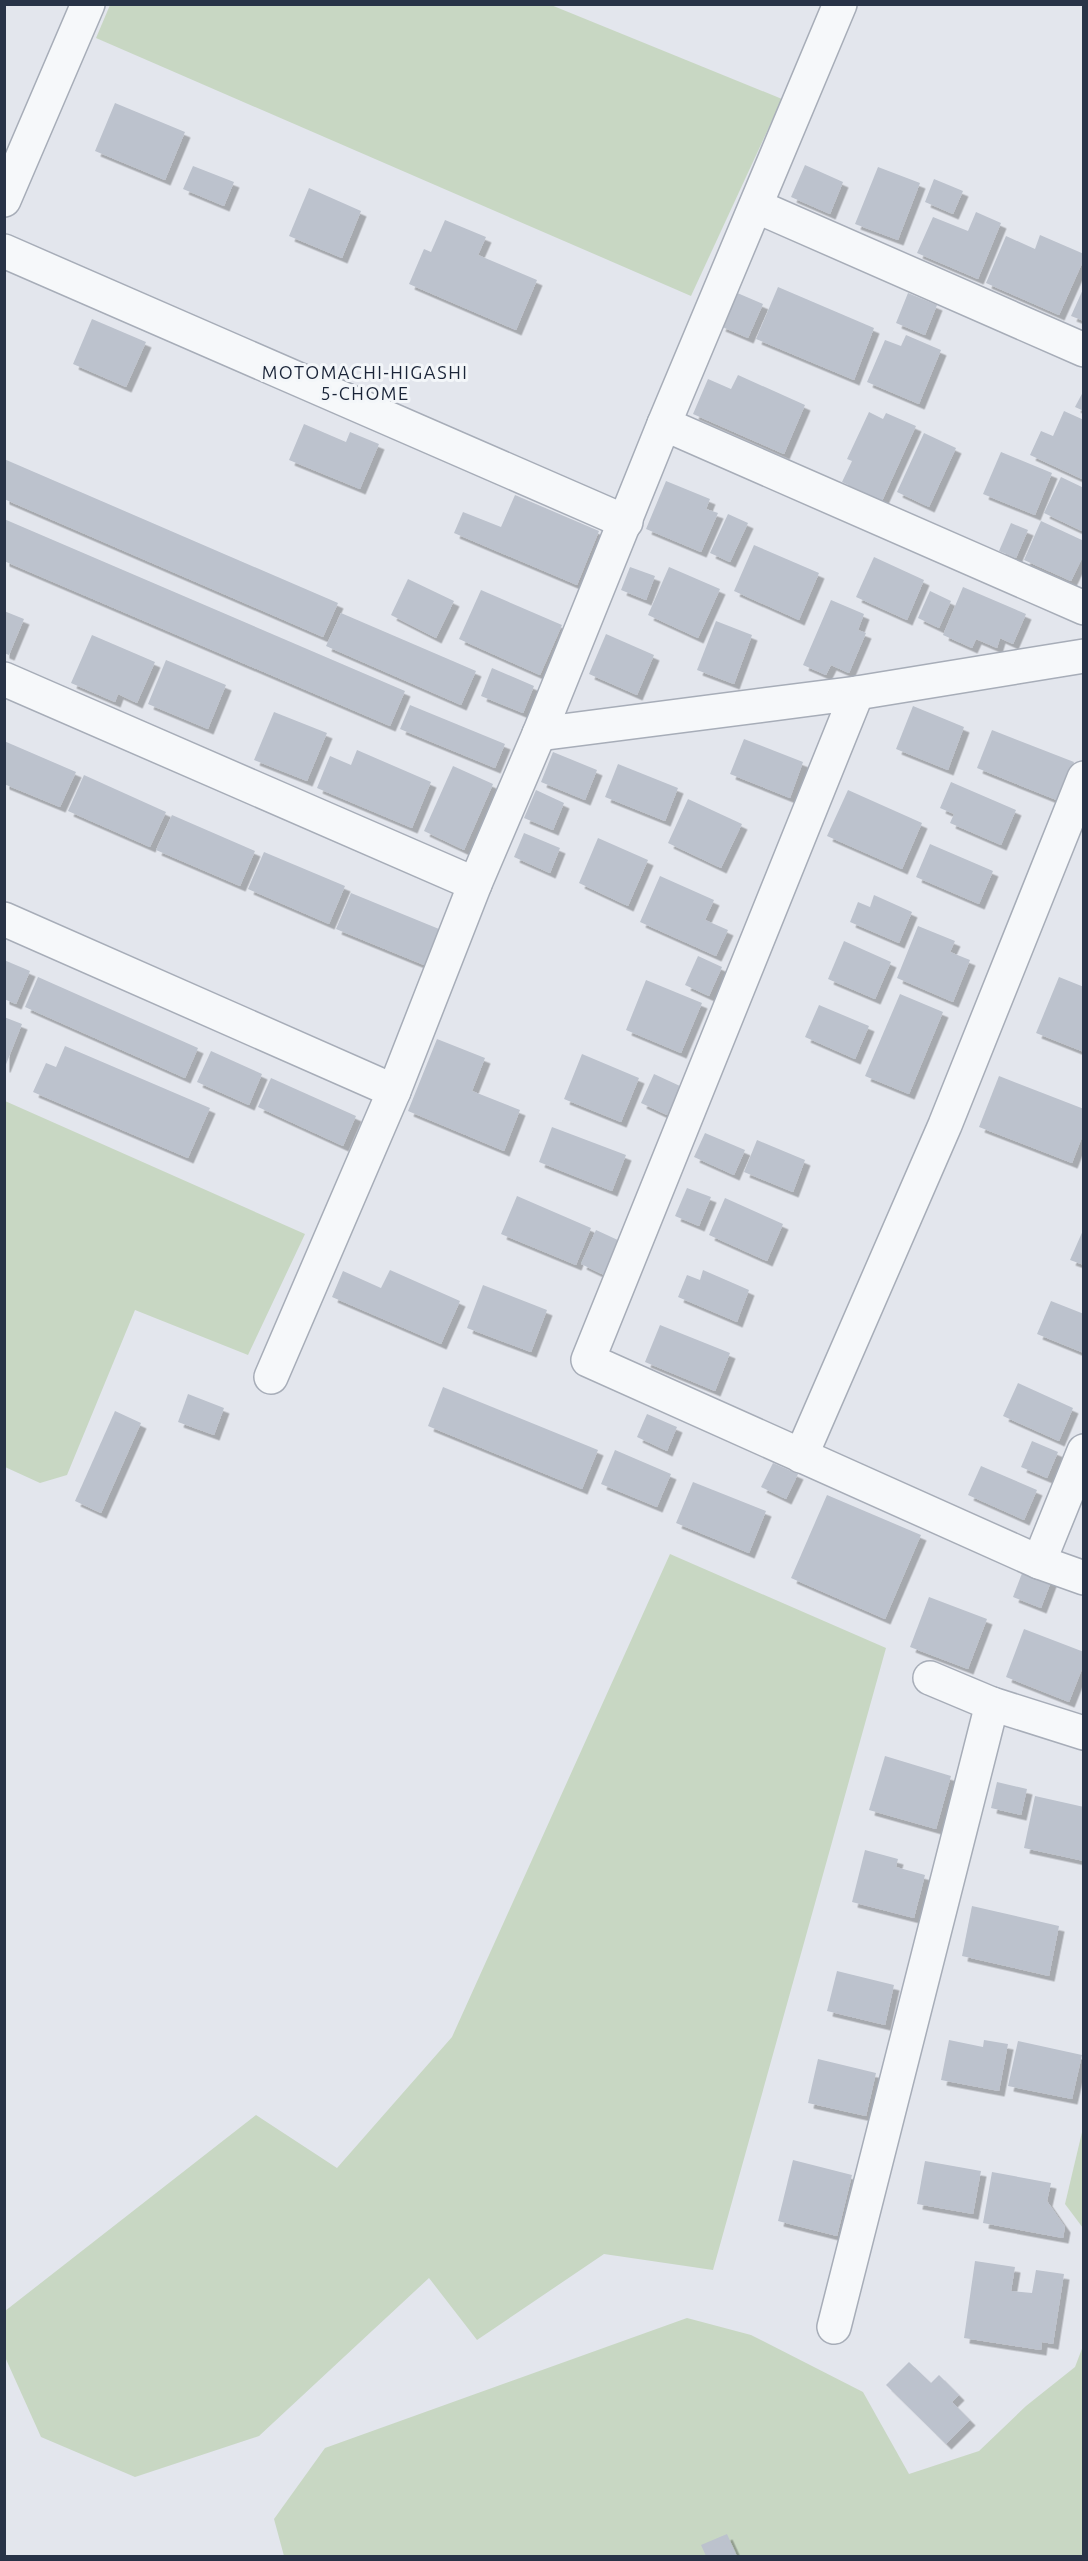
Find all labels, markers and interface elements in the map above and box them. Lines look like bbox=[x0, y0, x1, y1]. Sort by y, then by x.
district label: MOTOMACHI-HIGASHI 5-CHOME bbox=[262, 362, 468, 403]

